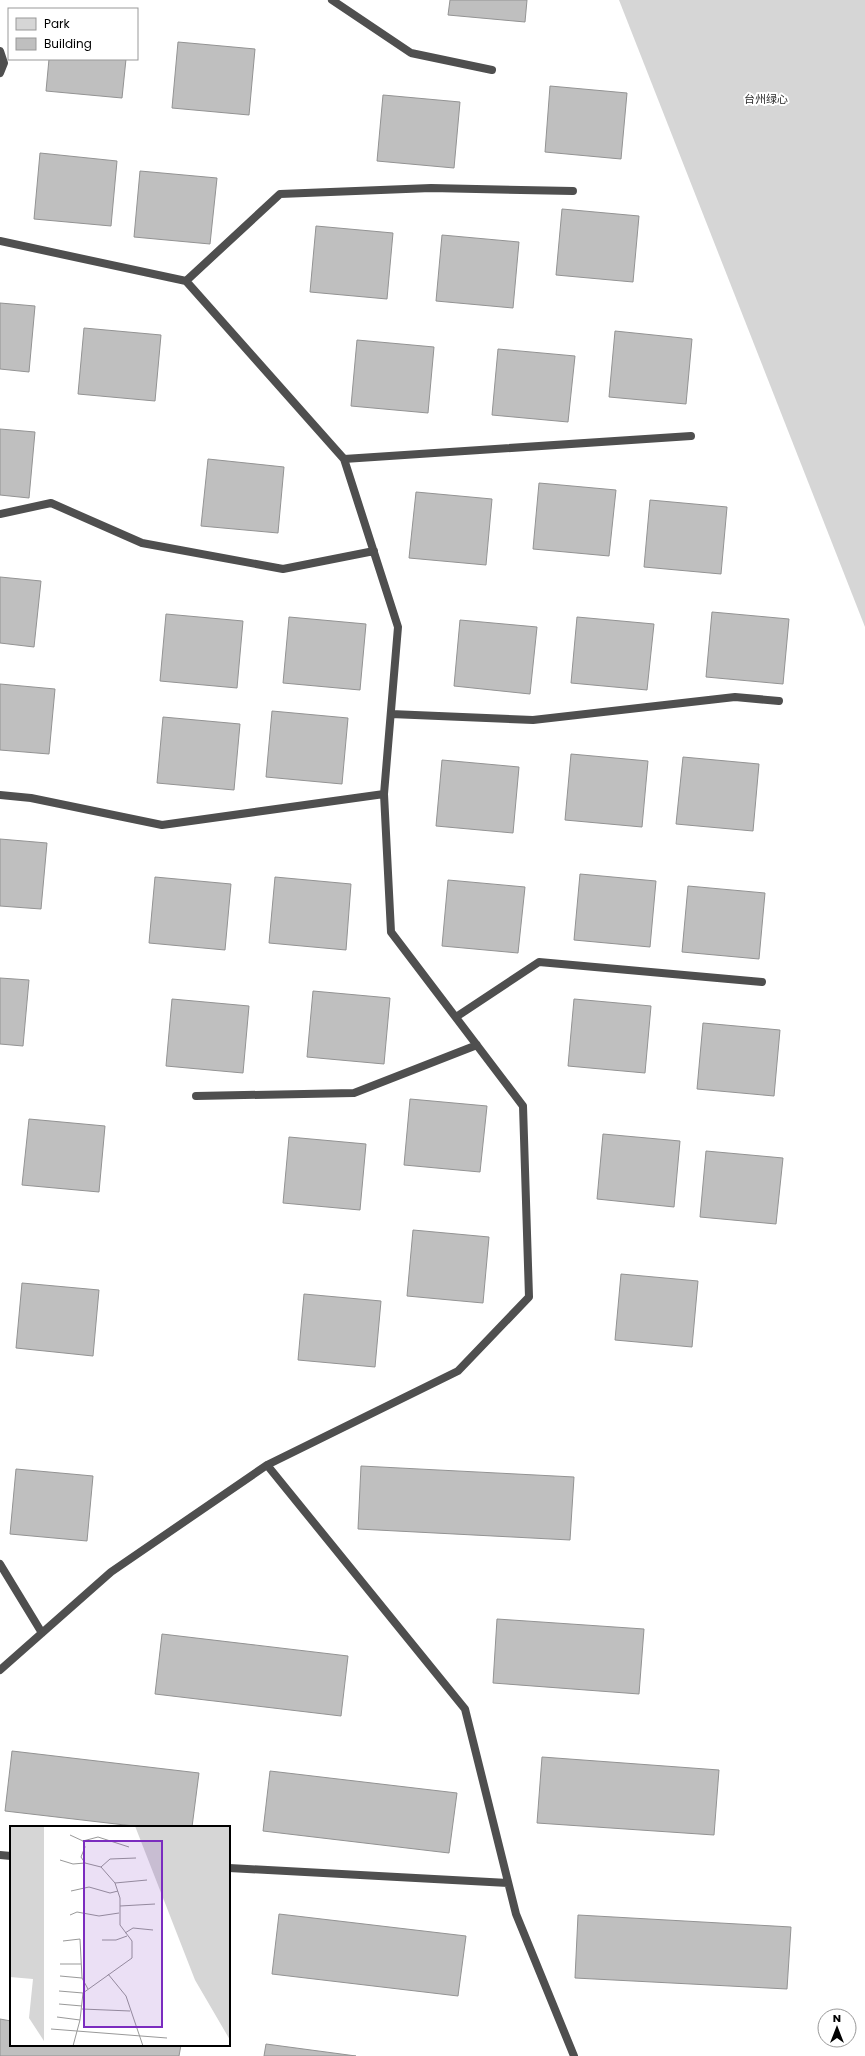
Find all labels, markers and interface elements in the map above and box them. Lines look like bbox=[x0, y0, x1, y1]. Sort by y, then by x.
legend bbox=[8, 8, 138, 60]
text: Park bbox=[44, 15, 71, 32]
text: Building bbox=[44, 35, 92, 52]
park label: 台州绿心 bbox=[744, 91, 788, 107]
inset map bbox=[10, 1826, 230, 2046]
north arrow bbox=[817, 2008, 857, 2048]
text: N bbox=[833, 2010, 841, 2026]

